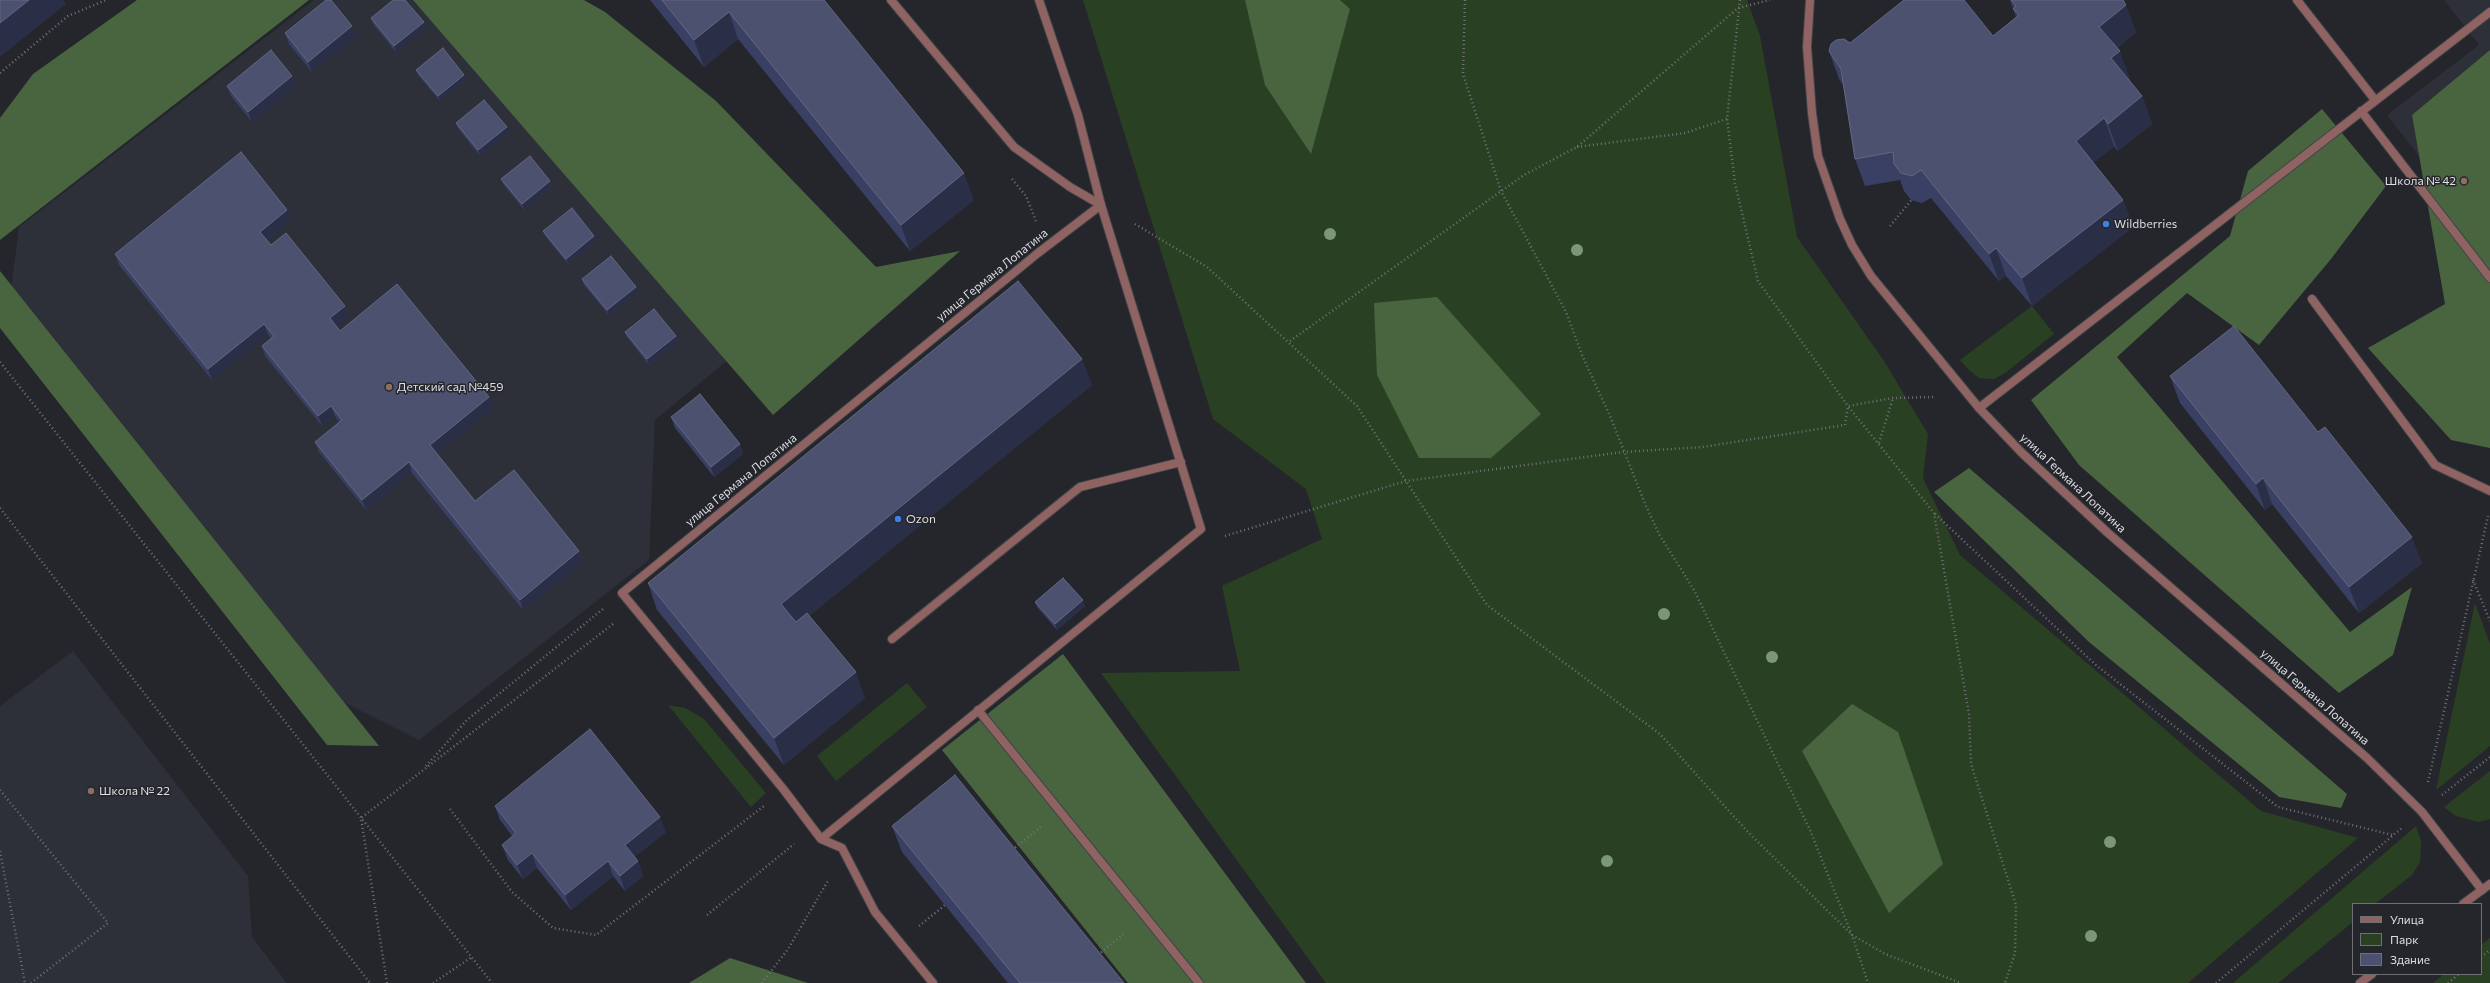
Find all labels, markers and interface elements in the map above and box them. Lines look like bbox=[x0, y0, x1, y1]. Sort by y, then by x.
place label: Школа № 42 bbox=[2385, 174, 2456, 188]
marker: Школа № 42 bbox=[2459, 176, 2469, 186]
place label: Wildberries bbox=[2114, 217, 2177, 231]
marker: Wildberries bbox=[2101, 219, 2111, 229]
street label: улица Германа Лопатина bbox=[933, 226, 1051, 324]
place label: Детский сад №459 bbox=[397, 380, 504, 394]
marker: Детский сад №459 bbox=[384, 382, 394, 392]
street label: улица Германа Лопатина bbox=[2017, 430, 2129, 536]
street label: улица Германа Лопатина bbox=[682, 431, 800, 529]
place label: Ozon bbox=[906, 512, 936, 526]
marker: Ozon bbox=[893, 514, 903, 524]
street label: улица Германа Лопатина bbox=[2258, 646, 2372, 748]
place label: Школа № 22 bbox=[99, 784, 170, 798]
marker: Школа № 22 bbox=[86, 786, 96, 796]
legend bbox=[2352, 903, 2482, 975]
text: Улица bbox=[2390, 912, 2424, 926]
text: Парк bbox=[2390, 932, 2419, 946]
text: Здание bbox=[2390, 952, 2430, 966]

